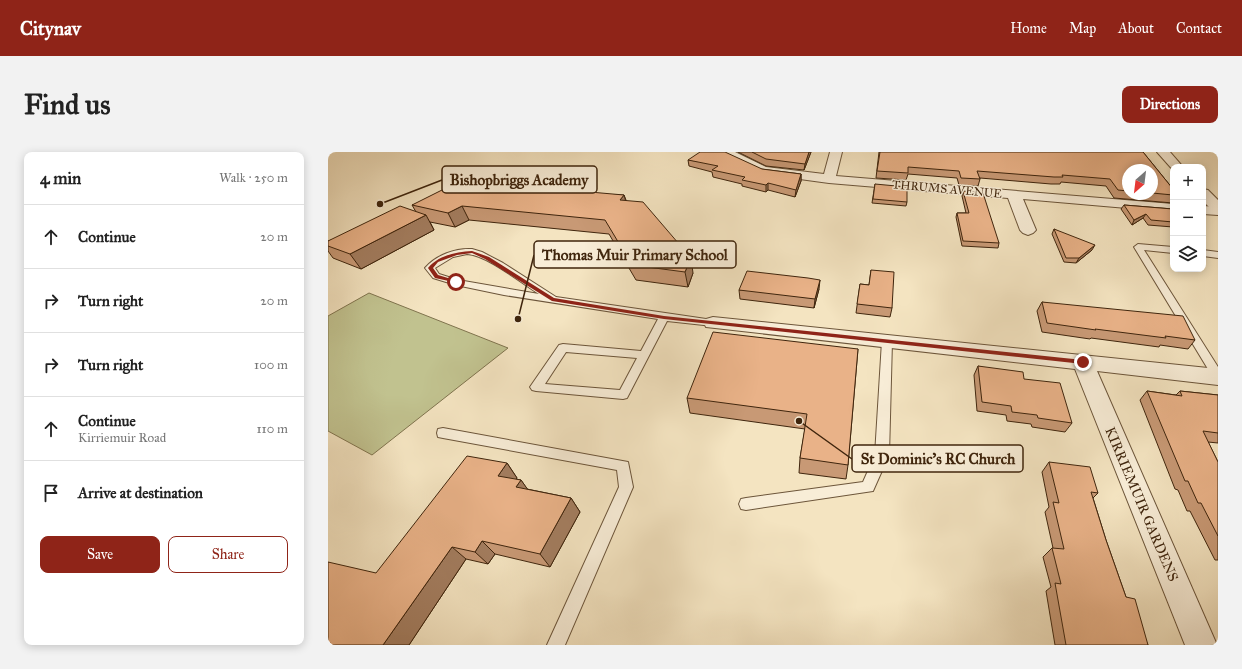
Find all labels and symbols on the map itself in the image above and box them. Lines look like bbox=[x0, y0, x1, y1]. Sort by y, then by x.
north arrow bbox=[1122, 164, 1158, 200]
callout: Bishopbriggs Academy bbox=[442, 166, 597, 193]
text: Bishopbriggs Academy bbox=[450, 171, 589, 190]
street label: THRUMS AVENUE bbox=[891, 177, 1003, 201]
callout: Thomas Muir Primary School bbox=[534, 241, 736, 268]
text: Thomas Muir Primary School bbox=[541, 246, 729, 265]
route start bbox=[447, 273, 465, 291]
route end bbox=[1074, 353, 1092, 371]
street label: KIRRIEMUIR GARDENS bbox=[1101, 424, 1182, 584]
callout: St Dominic's RC Church bbox=[852, 445, 1023, 472]
text: St Dominic's RC Church bbox=[861, 450, 1016, 468]

